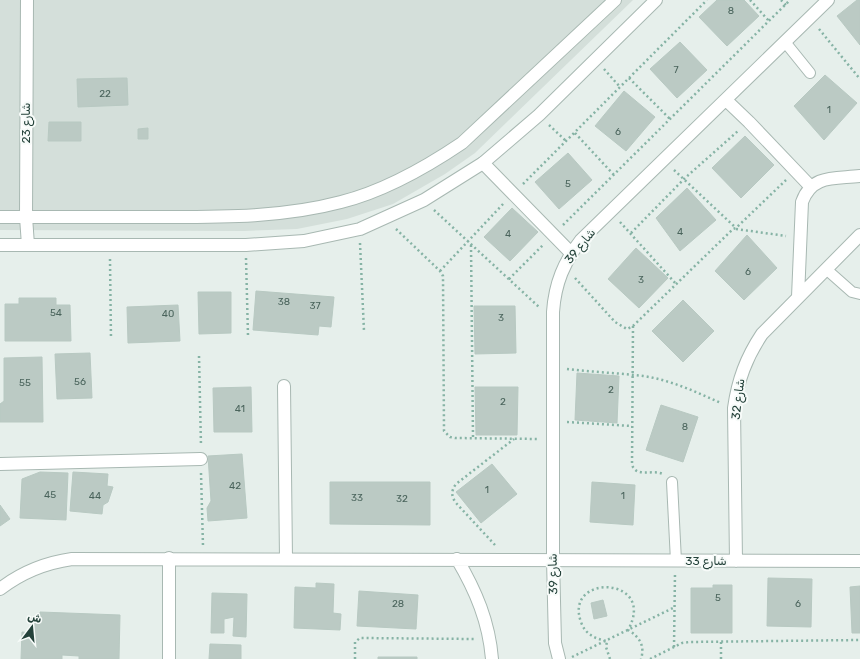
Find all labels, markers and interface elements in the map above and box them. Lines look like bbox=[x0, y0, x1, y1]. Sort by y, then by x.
house number: 8 bbox=[728, 5, 734, 17]
house number: 7 bbox=[673, 64, 679, 76]
house number: 22 bbox=[99, 88, 111, 100]
street label: شارع 23 bbox=[19, 102, 35, 144]
house number: 1 bbox=[827, 104, 831, 116]
house number: 6 bbox=[615, 126, 621, 138]
house number: 5 bbox=[565, 178, 571, 190]
street label: شارع 39 bbox=[562, 226, 600, 268]
house number: 4 bbox=[677, 226, 683, 238]
house number: 4 bbox=[505, 228, 511, 240]
house number: 6 bbox=[745, 266, 751, 278]
house number: 3 bbox=[638, 274, 644, 286]
house number: 38 bbox=[278, 296, 290, 308]
house number: 37 bbox=[309, 300, 321, 312]
house number: 54 bbox=[50, 307, 62, 319]
house number: 40 bbox=[162, 308, 174, 320]
house number: 3 bbox=[498, 312, 504, 324]
house number: 56 bbox=[74, 376, 86, 388]
house number: 55 bbox=[19, 377, 31, 389]
street label: شارع 32 bbox=[729, 378, 749, 421]
house number: 2 bbox=[608, 384, 614, 396]
house number: 2 bbox=[500, 396, 506, 408]
house number: 41 bbox=[235, 403, 245, 415]
house number: 8 bbox=[682, 421, 688, 433]
house number: 42 bbox=[229, 480, 241, 492]
house number: 1 bbox=[485, 484, 489, 496]
house number: 45 bbox=[44, 489, 56, 501]
house number: 44 bbox=[89, 490, 101, 502]
house number: 1 bbox=[621, 490, 625, 502]
house number: 33 bbox=[351, 492, 363, 504]
house number: 32 bbox=[396, 493, 408, 505]
street label: شارع 39 bbox=[546, 553, 562, 595]
street label: شارع 33 bbox=[685, 554, 727, 570]
house number: 5 bbox=[715, 592, 721, 604]
house number: 28 bbox=[392, 598, 404, 610]
house number: 6 bbox=[795, 598, 801, 610]
north arrow bbox=[12, 607, 52, 647]
text: ش bbox=[26, 610, 43, 626]

